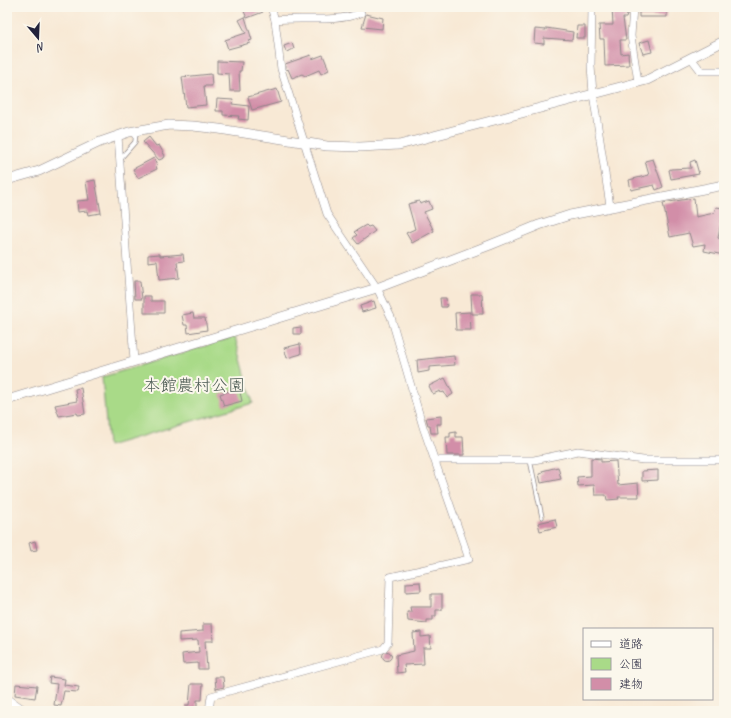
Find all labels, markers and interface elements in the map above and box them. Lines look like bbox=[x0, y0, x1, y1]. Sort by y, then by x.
north arrow bbox=[18, 18, 58, 58]
text: N bbox=[34, 40, 47, 56]
park label: 本館農村公園 bbox=[143, 375, 245, 396]
legend bbox=[583, 628, 713, 700]
text: 道路 bbox=[619, 636, 643, 652]
text: 公園 bbox=[619, 656, 643, 672]
text: 建物 bbox=[619, 676, 643, 692]

